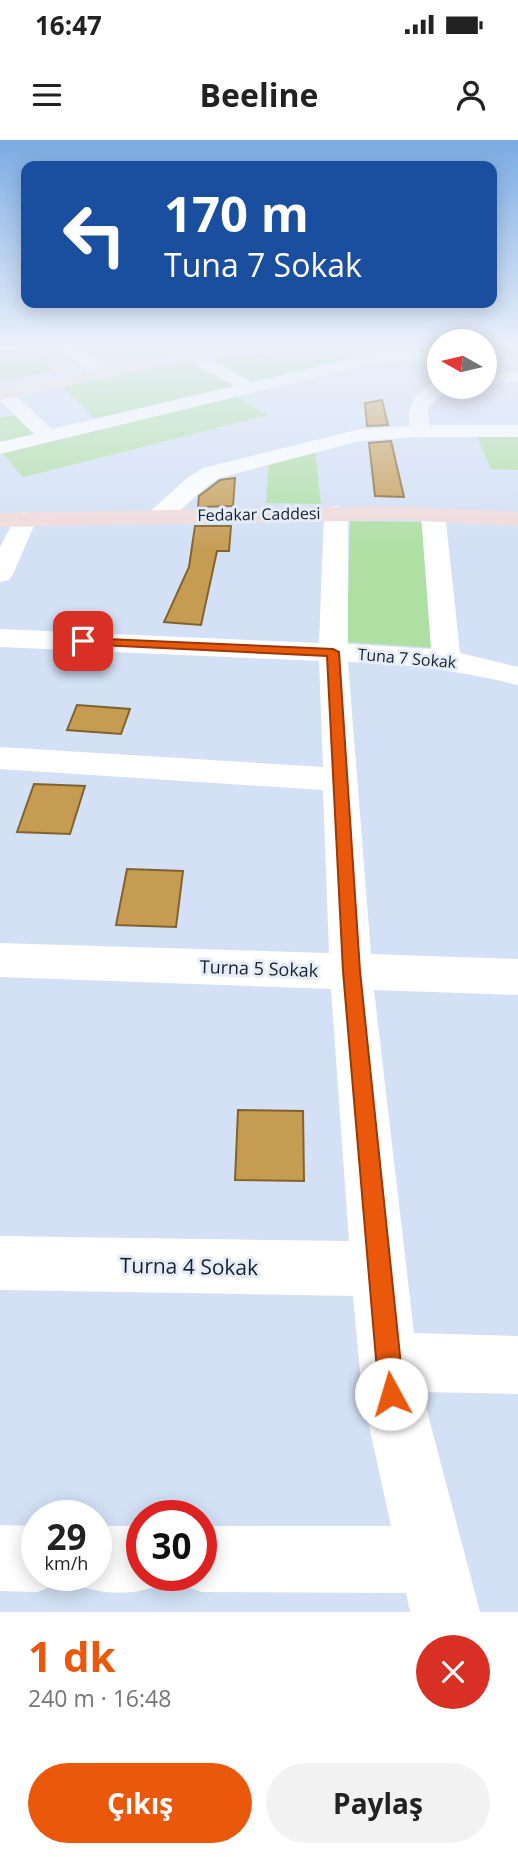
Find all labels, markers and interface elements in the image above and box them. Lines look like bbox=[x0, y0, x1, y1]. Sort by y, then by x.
text: 16:47 bbox=[35, 7, 102, 43]
text: Beeline bbox=[200, 73, 318, 116]
icon: menu bbox=[28, 76, 66, 114]
icon: person bbox=[452, 76, 490, 114]
text: 170 m bbox=[164, 180, 309, 246]
icon: left bbox=[49, 189, 140, 280]
text: Tuna 7 Sokak bbox=[164, 243, 362, 286]
north arrow bbox=[427, 329, 497, 399]
map controls bbox=[427, 329, 497, 399]
street label: Fedakar Caddesi bbox=[197, 502, 321, 526]
pin bbox=[53, 611, 113, 671]
icon: arrive bbox=[64, 622, 102, 660]
street label: Tuna 7 Sokak bbox=[357, 643, 458, 673]
street label: Turna 5 Sokak bbox=[199, 954, 319, 982]
street label: Turna 4 Sokak bbox=[120, 1251, 258, 1281]
position arrow bbox=[354, 1357, 428, 1431]
speed limit sign: 30 bbox=[126, 1500, 217, 1591]
text: 29 bbox=[46, 1513, 87, 1560]
text: km/h bbox=[45, 1551, 88, 1575]
text: 1 dk bbox=[28, 1627, 116, 1684]
button: close bbox=[416, 1635, 490, 1709]
text: 240 m · 16:48 bbox=[28, 1682, 171, 1714]
button: Çıkış bbox=[28, 1763, 252, 1843]
button: Paylaş bbox=[266, 1763, 490, 1843]

